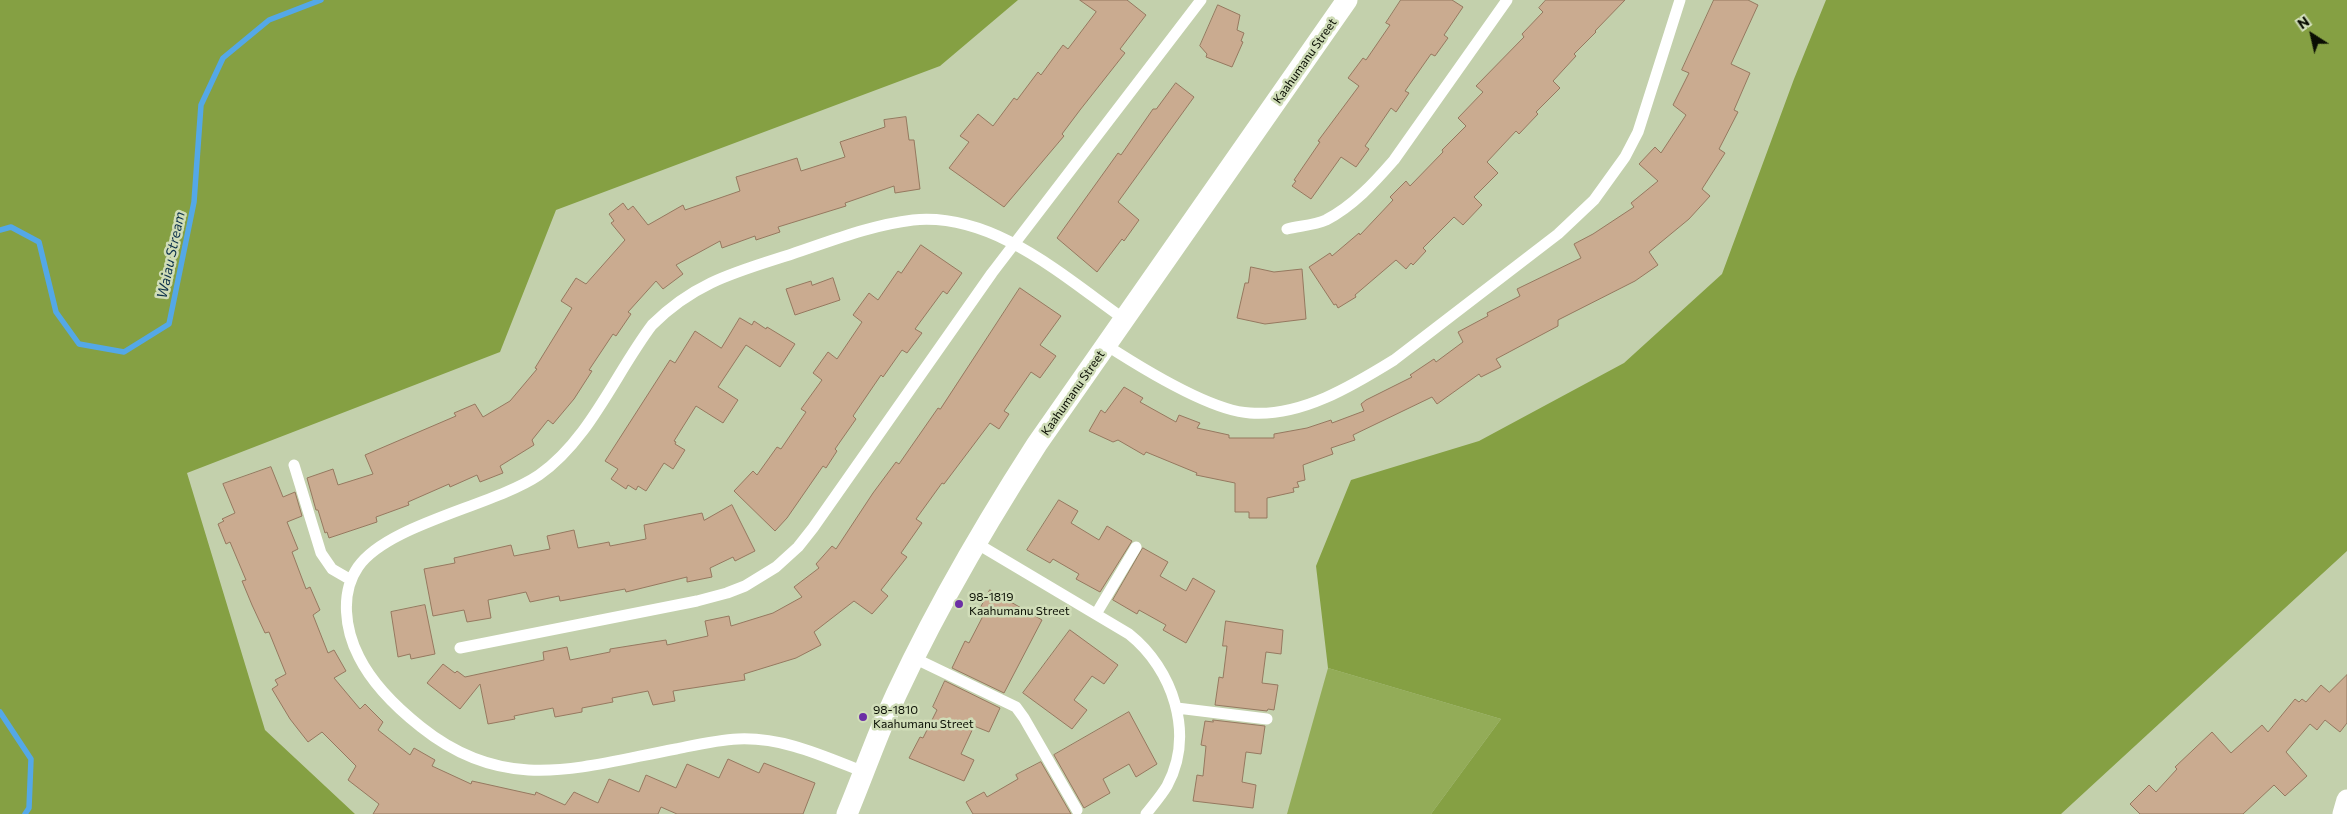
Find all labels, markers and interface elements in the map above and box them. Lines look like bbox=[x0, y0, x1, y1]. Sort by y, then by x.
north arrow bbox=[2287, 10, 2337, 60]
text: N bbox=[2294, 12, 2312, 32]
street label: Kaahumanu Street bbox=[1270, 16, 1340, 106]
water label: Waiau Stream bbox=[154, 210, 188, 300]
street label: Kaahumanu Street bbox=[1038, 348, 1108, 438]
place label: 98-1819 Kaahumanu Street bbox=[969, 590, 1070, 618]
marker: 98-1819 Kaahumanu Street bbox=[953, 598, 965, 610]
place label: 98-1810 Kaahumanu Street bbox=[873, 703, 974, 731]
marker: 98-1810 Kaahumanu Street bbox=[857, 711, 869, 723]

